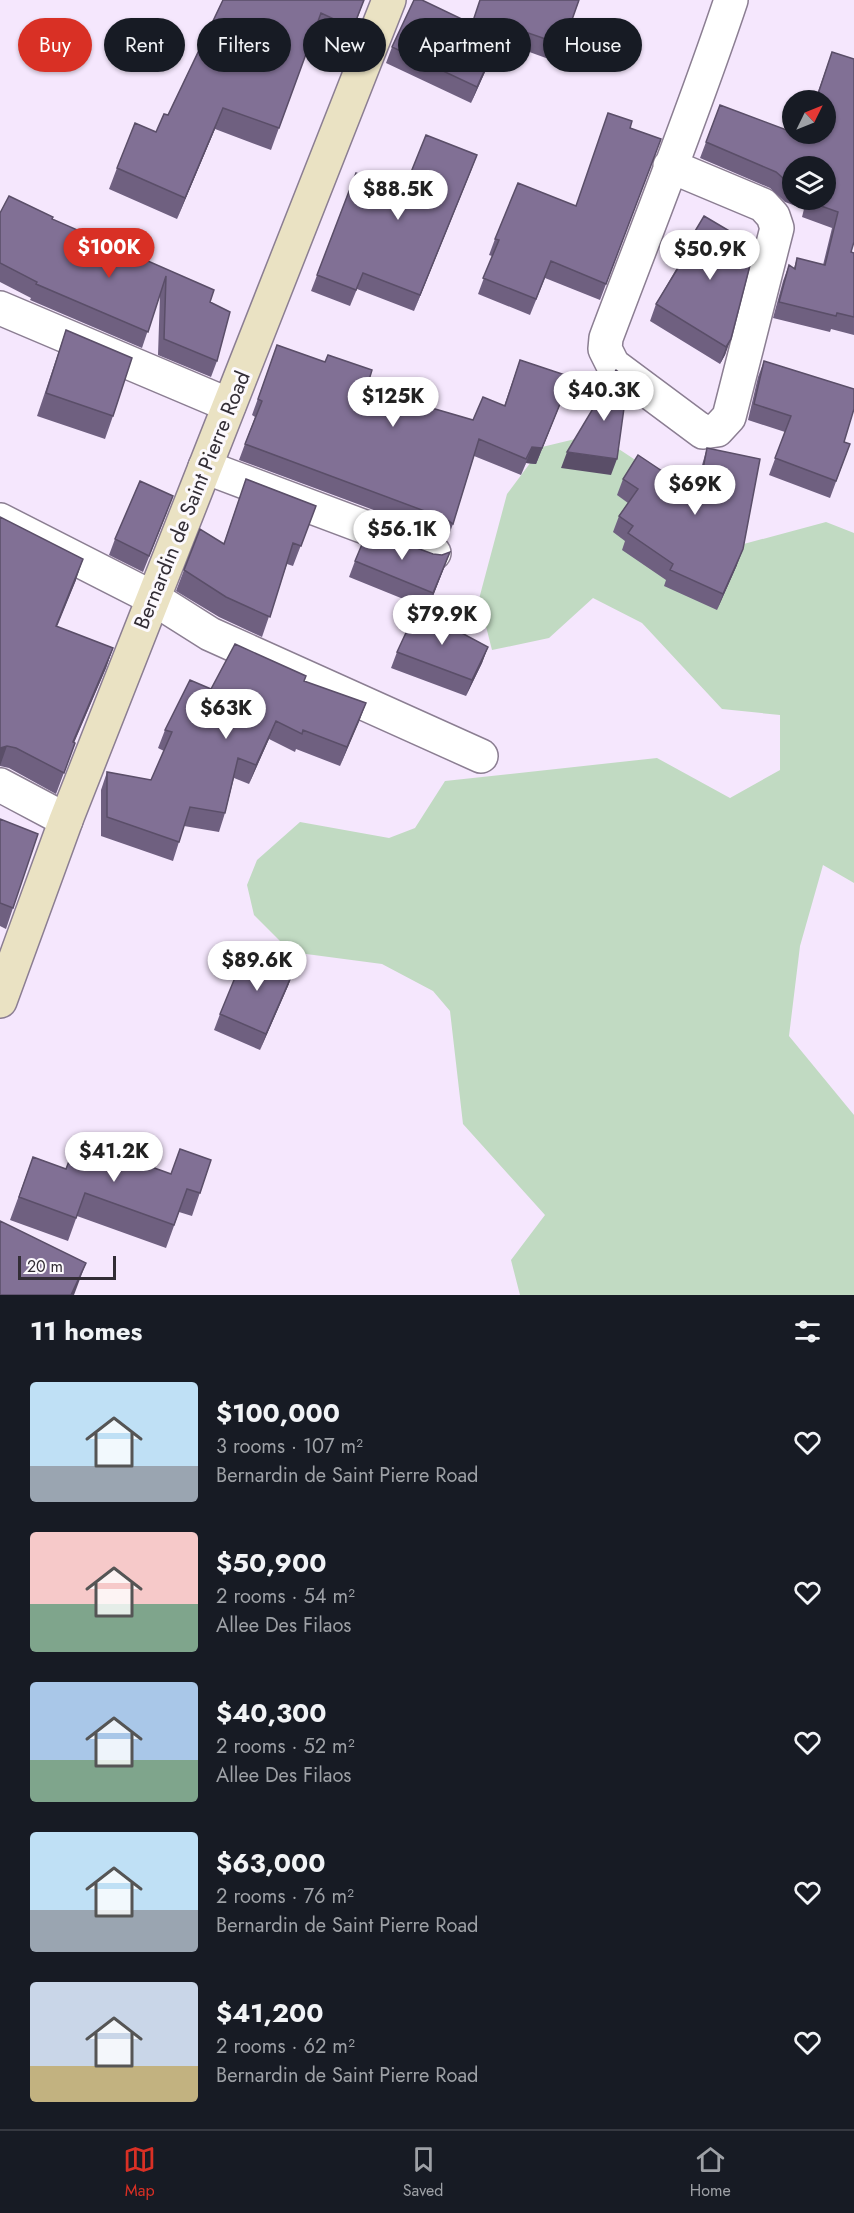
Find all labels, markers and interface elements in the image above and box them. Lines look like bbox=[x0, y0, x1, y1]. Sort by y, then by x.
chip: Buy bbox=[18, 18, 92, 72]
chip: Rent bbox=[104, 18, 185, 72]
chip: Filters bbox=[197, 18, 291, 72]
chip: New bbox=[303, 18, 386, 72]
chip: Apartment bbox=[398, 18, 531, 72]
chip: House bbox=[543, 18, 642, 72]
north arrow bbox=[782, 90, 836, 144]
map controls bbox=[782, 90, 836, 210]
button: layers bbox=[782, 156, 836, 210]
pin: $88.5K bbox=[349, 170, 447, 221]
text: $88.5K bbox=[363, 175, 433, 204]
pin: $100K bbox=[67, 228, 151, 279]
pin: $50.9K bbox=[661, 230, 759, 281]
text: $100K bbox=[77, 233, 141, 262]
text: $50.9K bbox=[674, 235, 746, 264]
street label: Bernardin de Saint Pierre Road bbox=[126, 367, 258, 633]
pin: $40.3K bbox=[555, 371, 653, 422]
text: $40.3K bbox=[568, 376, 640, 405]
pin: $125K bbox=[351, 377, 435, 428]
text: $125K bbox=[362, 382, 424, 411]
pin: $69K bbox=[659, 465, 731, 516]
text: $69K bbox=[668, 470, 722, 499]
pin: $56.1K bbox=[353, 510, 451, 561]
text: $56.1K bbox=[367, 515, 437, 544]
pin: $79.9K bbox=[393, 595, 491, 646]
text: $79.9K bbox=[407, 600, 477, 629]
pin: $63K bbox=[190, 689, 262, 740]
text: $63K bbox=[200, 694, 252, 723]
pin: $89.6K bbox=[208, 941, 306, 992]
text: $89.6K bbox=[222, 946, 292, 975]
pin: $41.2K bbox=[65, 1132, 163, 1183]
text: $41.2K bbox=[79, 1137, 149, 1166]
scale bar bbox=[18, 1253, 116, 1280]
text: 20 m bbox=[27, 1255, 63, 1278]
text: 11 homes bbox=[30, 1312, 142, 1350]
icon: filters bbox=[791, 1315, 824, 1348]
text: $100,000 bbox=[216, 1394, 340, 1432]
icon: home bbox=[78, 1406, 150, 1478]
icon: heart bbox=[791, 1426, 824, 1459]
text: 3 rooms · 107 m² bbox=[216, 1432, 363, 1461]
text: Bernardin de Saint Pierre Road bbox=[216, 1461, 479, 1490]
text: $50,900 bbox=[216, 1544, 326, 1582]
icon: home bbox=[78, 1556, 150, 1628]
icon: heart bbox=[791, 1576, 824, 1609]
text: 2 rooms · 54 m² bbox=[216, 1582, 355, 1611]
text: Allee Des Filaos bbox=[216, 1611, 351, 1640]
text: $40,300 bbox=[216, 1694, 327, 1732]
icon: home bbox=[78, 1706, 150, 1778]
icon: heart bbox=[791, 1726, 824, 1759]
text: 2 rooms · 52 m² bbox=[216, 1732, 355, 1761]
text: Allee Des Filaos bbox=[216, 1761, 351, 1790]
text: $63,000 bbox=[216, 1844, 325, 1882]
icon: home bbox=[78, 1856, 150, 1928]
icon: heart bbox=[791, 1876, 824, 1909]
text: 2 rooms · 76 m² bbox=[216, 1882, 354, 1911]
text: Bernardin de Saint Pierre Road bbox=[216, 1911, 479, 1940]
text: $41,200 bbox=[216, 1994, 323, 2032]
icon: home bbox=[78, 2006, 150, 2078]
icon: heart bbox=[791, 2026, 824, 2059]
text: 2 rooms · 62 m² bbox=[216, 2032, 355, 2061]
text: Bernardin de Saint Pierre Road bbox=[216, 2061, 479, 2090]
tab: Map bbox=[123, 2143, 156, 2202]
tab: Saved bbox=[403, 2143, 443, 2202]
tab: Home bbox=[690, 2143, 731, 2202]

